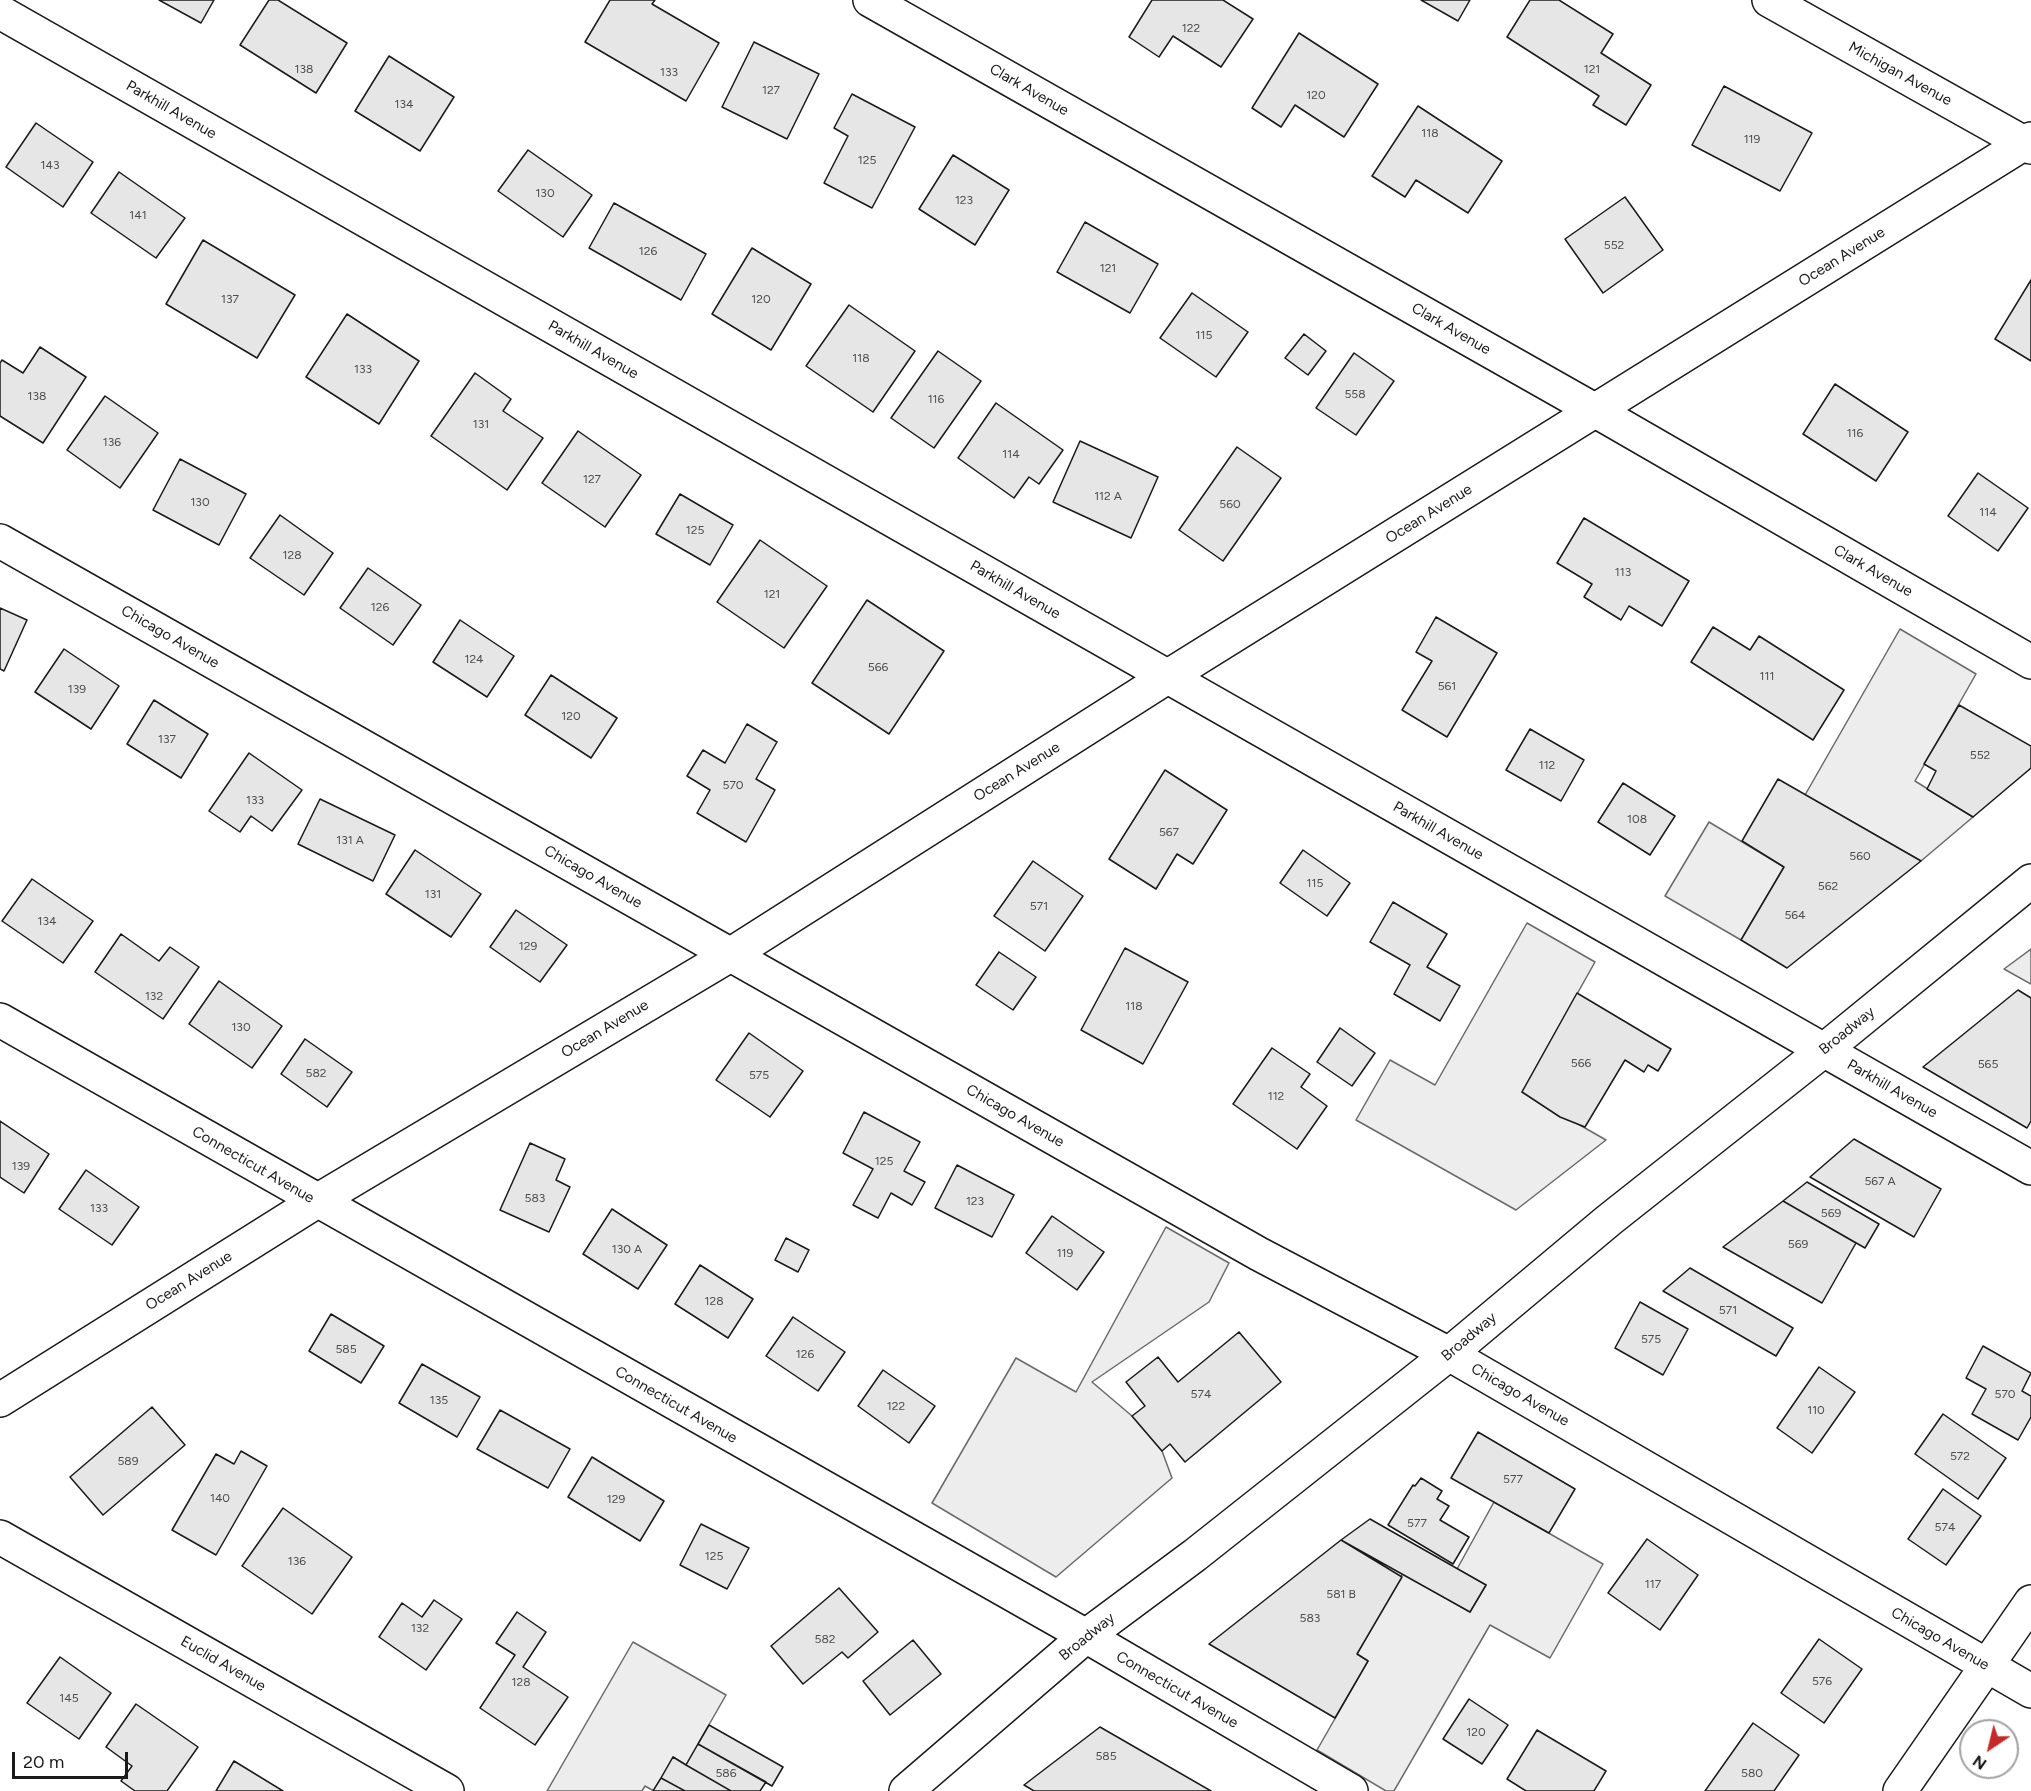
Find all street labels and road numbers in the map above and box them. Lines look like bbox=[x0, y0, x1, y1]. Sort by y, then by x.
street label: Michigan Avenue bbox=[1845, 38, 1955, 110]
street label: Clark Avenue bbox=[986, 60, 1072, 120]
street label: Parkhill Avenue bbox=[123, 77, 219, 143]
street label: Ocean Avenue bbox=[1796, 223, 1888, 291]
street label: Clark Avenue bbox=[1408, 299, 1494, 359]
street label: Parkhill Avenue bbox=[545, 317, 641, 383]
street label: Ocean Avenue bbox=[1383, 480, 1475, 548]
street label: Clark Avenue bbox=[1830, 541, 1916, 601]
street label: Parkhill Avenue bbox=[967, 557, 1063, 623]
street label: Chicago Avenue bbox=[118, 602, 222, 672]
street label: Ocean Avenue bbox=[971, 738, 1063, 806]
street label: Parkhill Avenue bbox=[1390, 798, 1486, 864]
street label: Chicago Avenue bbox=[541, 842, 645, 912]
street label: Ocean Avenue bbox=[558, 996, 652, 1062]
street label: Broadway bbox=[1816, 1003, 1878, 1059]
street label: Parkhill Avenue bbox=[1844, 1056, 1940, 1122]
street label: Chicago Avenue bbox=[963, 1081, 1067, 1151]
street label: Connecticut Avenue bbox=[189, 1123, 317, 1207]
street label: Ocean Avenue bbox=[143, 1247, 235, 1315]
street label: Broadway bbox=[1438, 1309, 1500, 1365]
street label: Chicago Avenue bbox=[1468, 1360, 1572, 1430]
street label: Connecticut Avenue bbox=[612, 1363, 740, 1447]
street label: Chicago Avenue bbox=[1888, 1604, 1992, 1674]
street label: Broadway bbox=[1056, 1609, 1118, 1665]
street label: Euclid Avenue bbox=[177, 1632, 269, 1696]
street label: Connecticut Avenue bbox=[1113, 1648, 1241, 1732]

